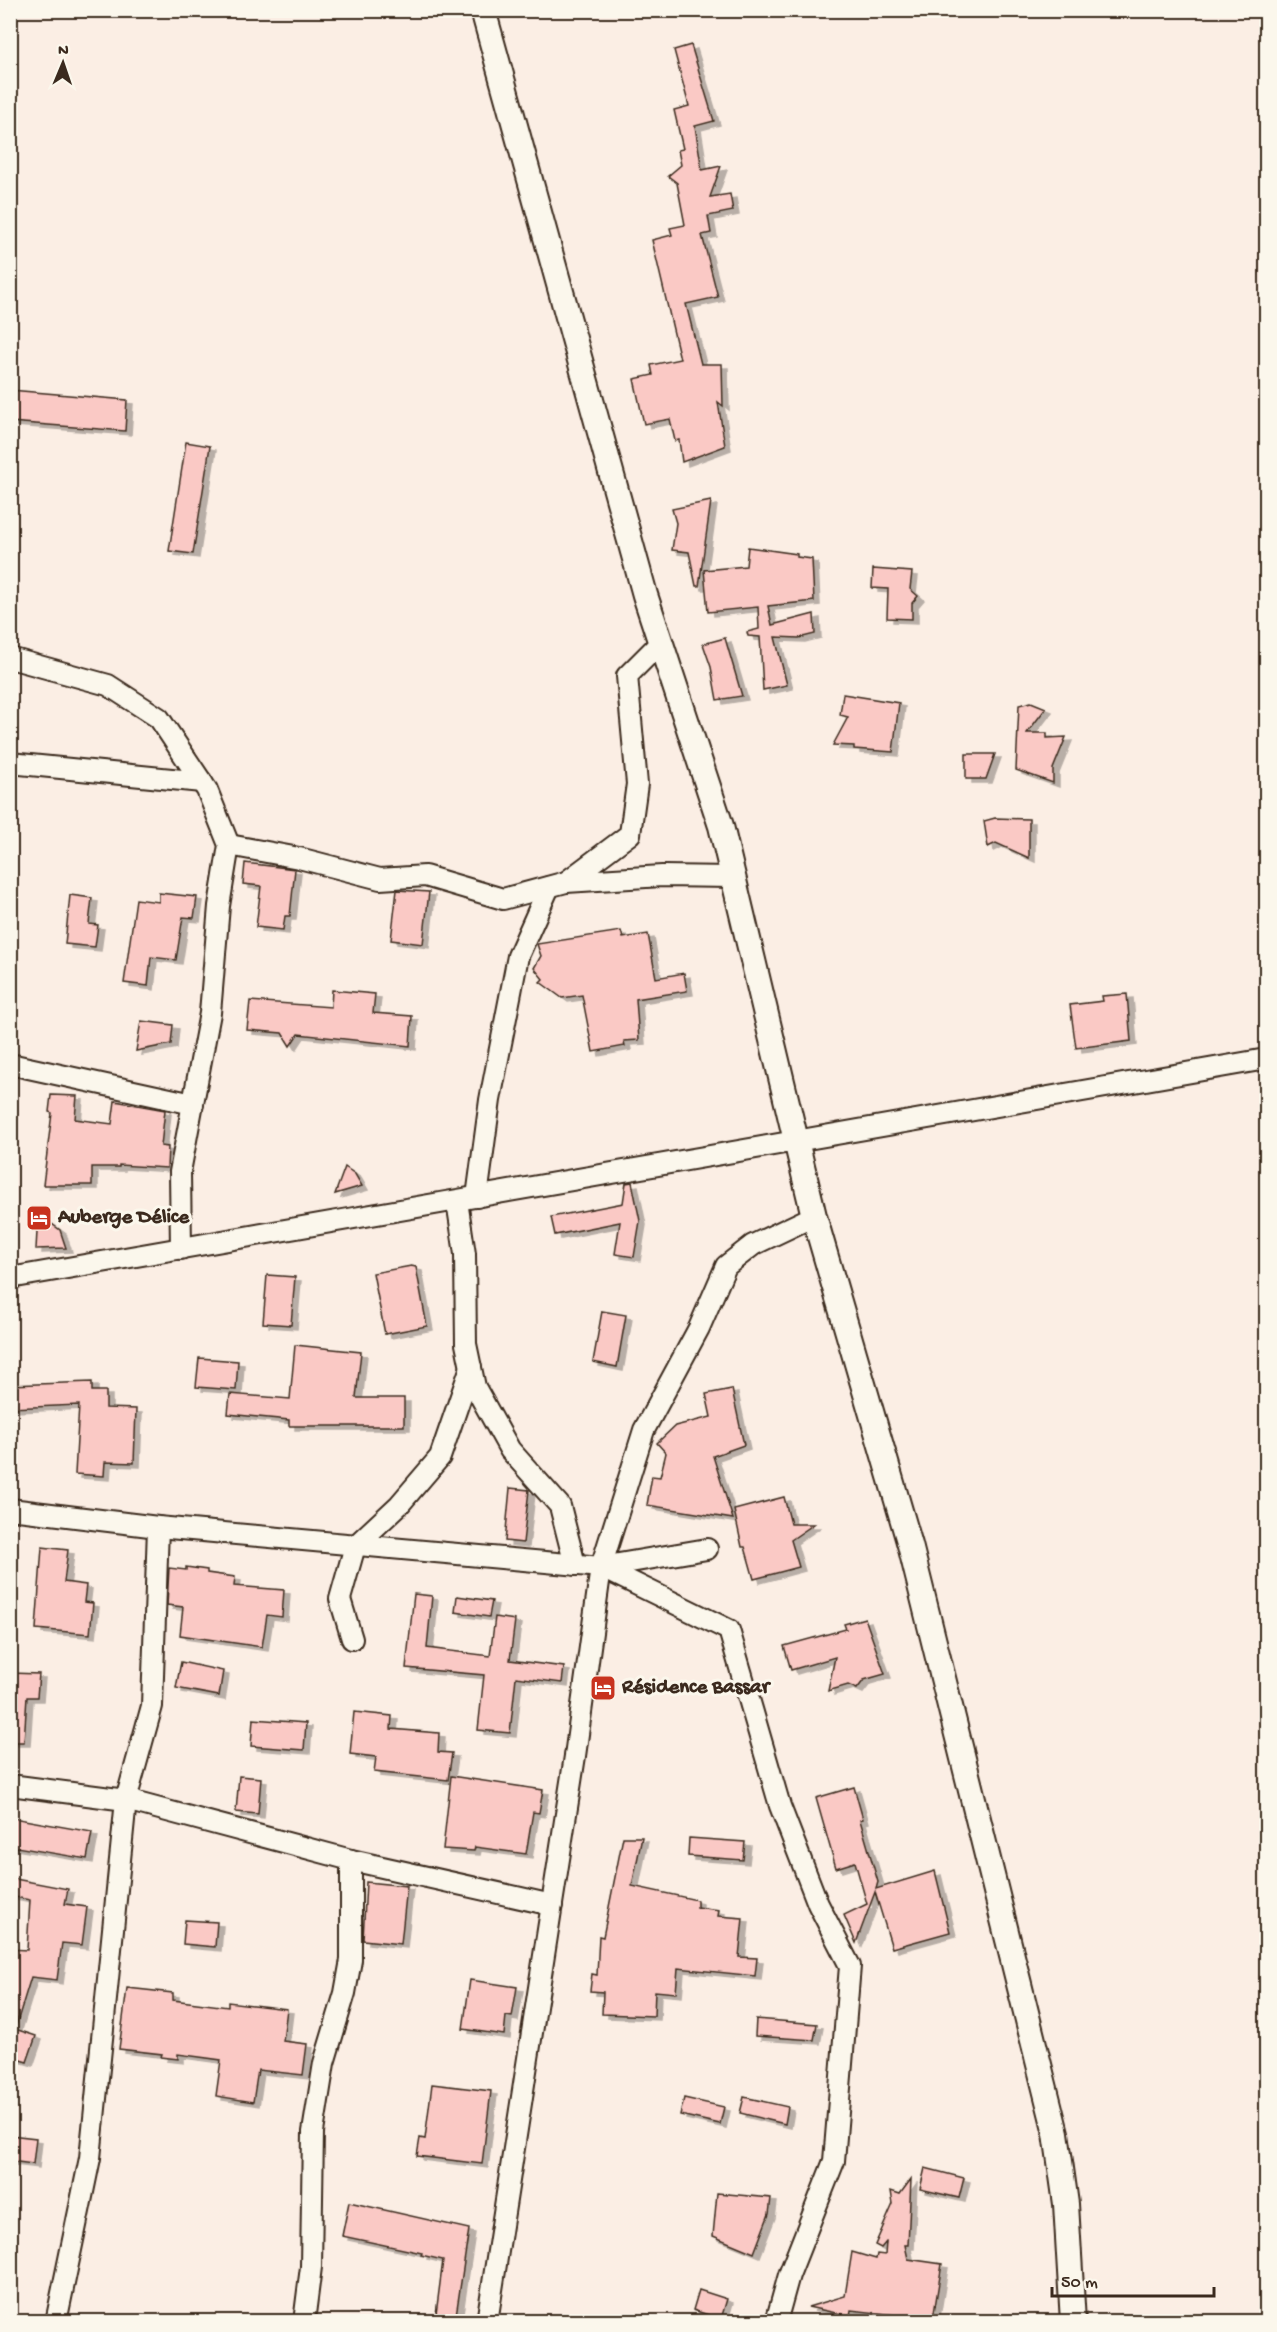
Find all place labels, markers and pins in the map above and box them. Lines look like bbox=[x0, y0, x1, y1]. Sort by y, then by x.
hotel icon: Auberge Délice bbox=[24, 1203, 54, 1233]
place label: Auberge Délice bbox=[57, 1206, 190, 1231]
hotel icon: Résidence Bassar bbox=[588, 1673, 618, 1703]
place label: Résidence Bassar bbox=[621, 1676, 772, 1701]

